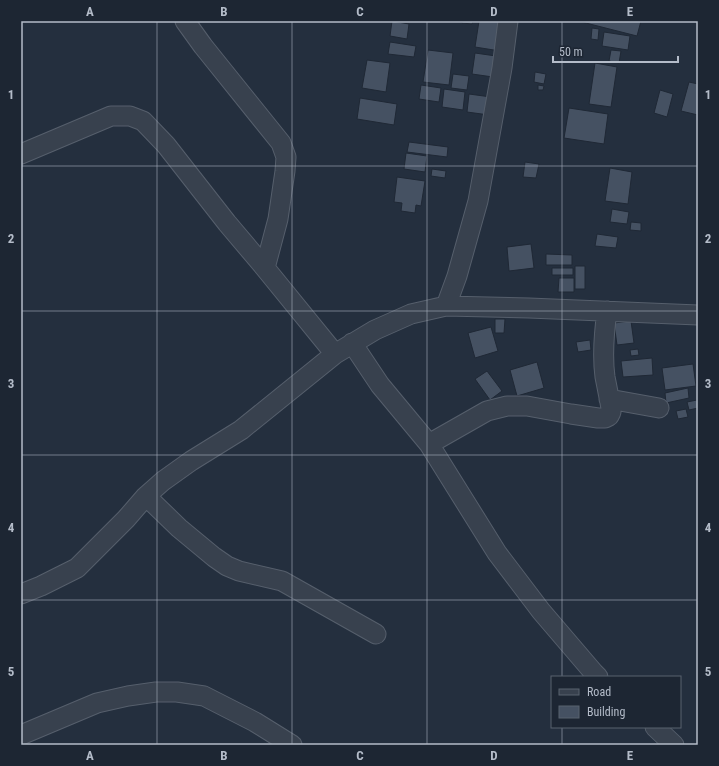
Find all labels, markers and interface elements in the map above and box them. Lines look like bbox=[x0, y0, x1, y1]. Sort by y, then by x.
text: A bbox=[86, 4, 94, 19]
text: B bbox=[220, 4, 228, 19]
text: C bbox=[356, 4, 364, 19]
text: D bbox=[490, 4, 498, 19]
text: E bbox=[627, 4, 634, 19]
scale bar bbox=[553, 38, 678, 64]
text: 50 m bbox=[559, 45, 583, 59]
text: 1 bbox=[8, 87, 14, 102]
text: 1 bbox=[705, 87, 711, 102]
text: 2 bbox=[8, 231, 15, 246]
text: 2 bbox=[705, 231, 712, 246]
text: 3 bbox=[8, 376, 14, 391]
text: 3 bbox=[705, 376, 711, 391]
text: 4 bbox=[8, 520, 15, 535]
text: 4 bbox=[705, 520, 712, 535]
text: 5 bbox=[8, 664, 15, 679]
text: 5 bbox=[705, 664, 712, 679]
legend bbox=[551, 676, 681, 728]
text: Road bbox=[587, 685, 611, 699]
text: Building bbox=[587, 705, 625, 719]
text: A bbox=[86, 748, 94, 763]
text: B bbox=[220, 748, 228, 763]
text: C bbox=[356, 748, 364, 763]
text: D bbox=[490, 748, 498, 763]
text: E bbox=[627, 748, 634, 763]

